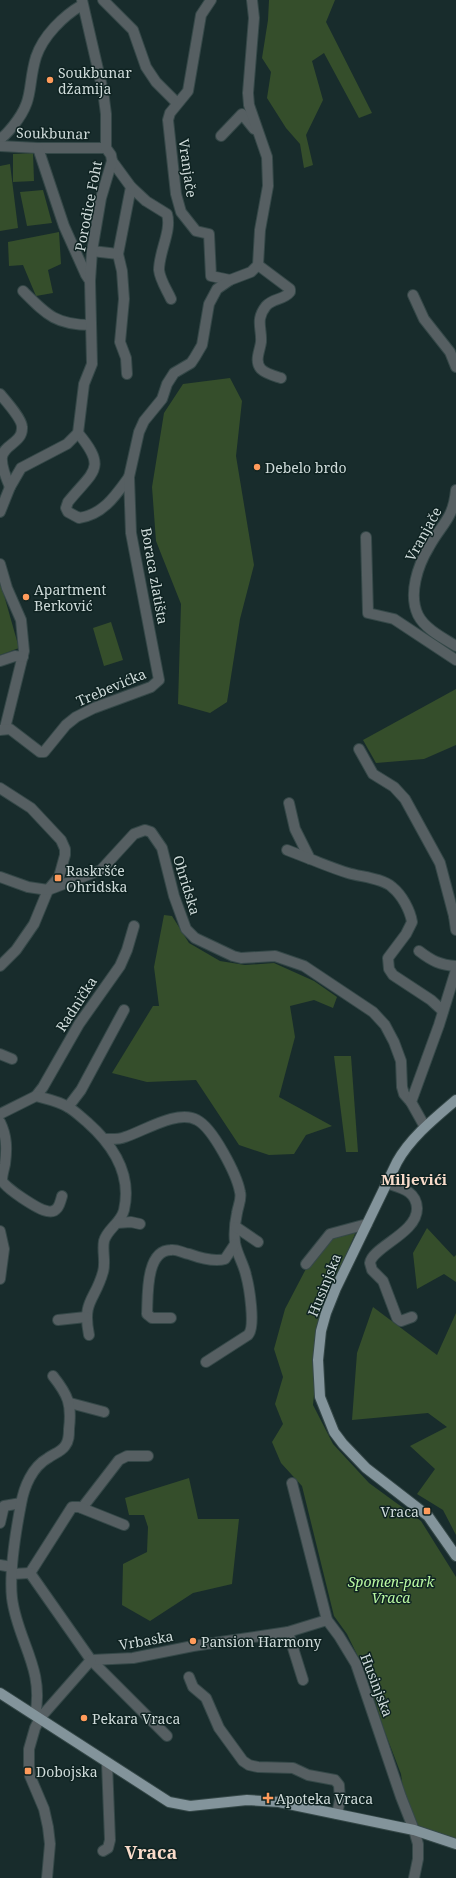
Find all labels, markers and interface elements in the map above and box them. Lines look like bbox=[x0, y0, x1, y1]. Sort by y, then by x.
place label: Soukbunar džamija bbox=[58, 63, 132, 98]
marker: Soukbunar džamija bbox=[45, 75, 55, 85]
street label: Soukbunar bbox=[16, 123, 90, 143]
street label: Vranjače bbox=[174, 137, 202, 199]
street label: Porodice Foht bbox=[70, 159, 106, 253]
place label: Debelo brdo bbox=[265, 458, 347, 477]
marker: Debelo brdo bbox=[252, 462, 262, 472]
street label: Vranjače bbox=[400, 504, 446, 564]
street label: Boraca zlatišta bbox=[137, 526, 173, 626]
place label: Apartment Berković bbox=[34, 580, 107, 615]
marker: Apartment Berković bbox=[21, 592, 31, 602]
street label: Trebevićka bbox=[73, 664, 149, 710]
street label: Ohridska bbox=[169, 853, 205, 917]
place label: Raskršće Ohridska bbox=[66, 861, 127, 896]
marker: Raskršće Ohridska bbox=[53, 873, 63, 883]
street label: Radnička bbox=[51, 973, 101, 1035]
district label: Miljevići bbox=[381, 1169, 448, 1189]
street label: Husinjska bbox=[303, 1251, 345, 1319]
place label: Vraca bbox=[381, 1502, 419, 1521]
marker: Vraca bbox=[422, 1506, 432, 1516]
park label: Spomen-park Vraca bbox=[348, 1572, 435, 1607]
street label: Vrbaska bbox=[117, 1626, 175, 1654]
place label: Pansion Harmony bbox=[201, 1632, 322, 1651]
marker: Pansion Harmony bbox=[188, 1636, 198, 1646]
street label: Husinjska bbox=[356, 1651, 398, 1720]
place label: Pekara Vraca bbox=[92, 1709, 180, 1728]
marker: Pekara Vraca bbox=[79, 1713, 89, 1723]
place label: Dobojska bbox=[36, 1762, 98, 1781]
marker: Dobojska bbox=[23, 1766, 33, 1776]
place label: Apoteka Vraca bbox=[276, 1789, 373, 1808]
marker: Apoteka Vraca bbox=[263, 1793, 273, 1803]
district label: Vraca bbox=[125, 1840, 178, 1864]

